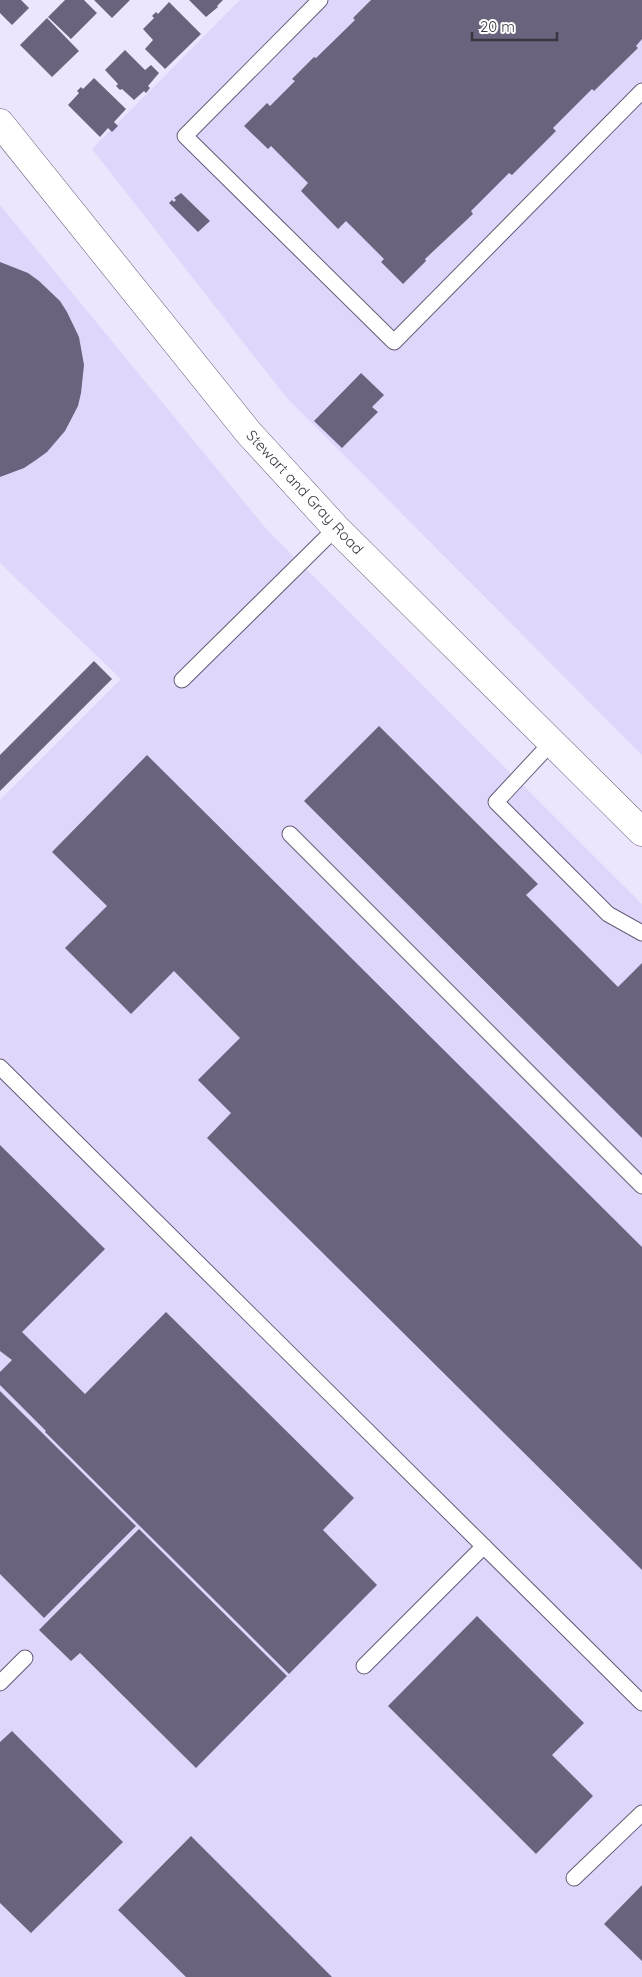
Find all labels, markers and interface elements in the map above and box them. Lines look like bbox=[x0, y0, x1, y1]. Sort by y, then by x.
scale bar bbox=[472, 10, 557, 42]
text: 20 m bbox=[480, 17, 515, 36]
street label: Stewart and Gray Road bbox=[242, 426, 368, 558]

